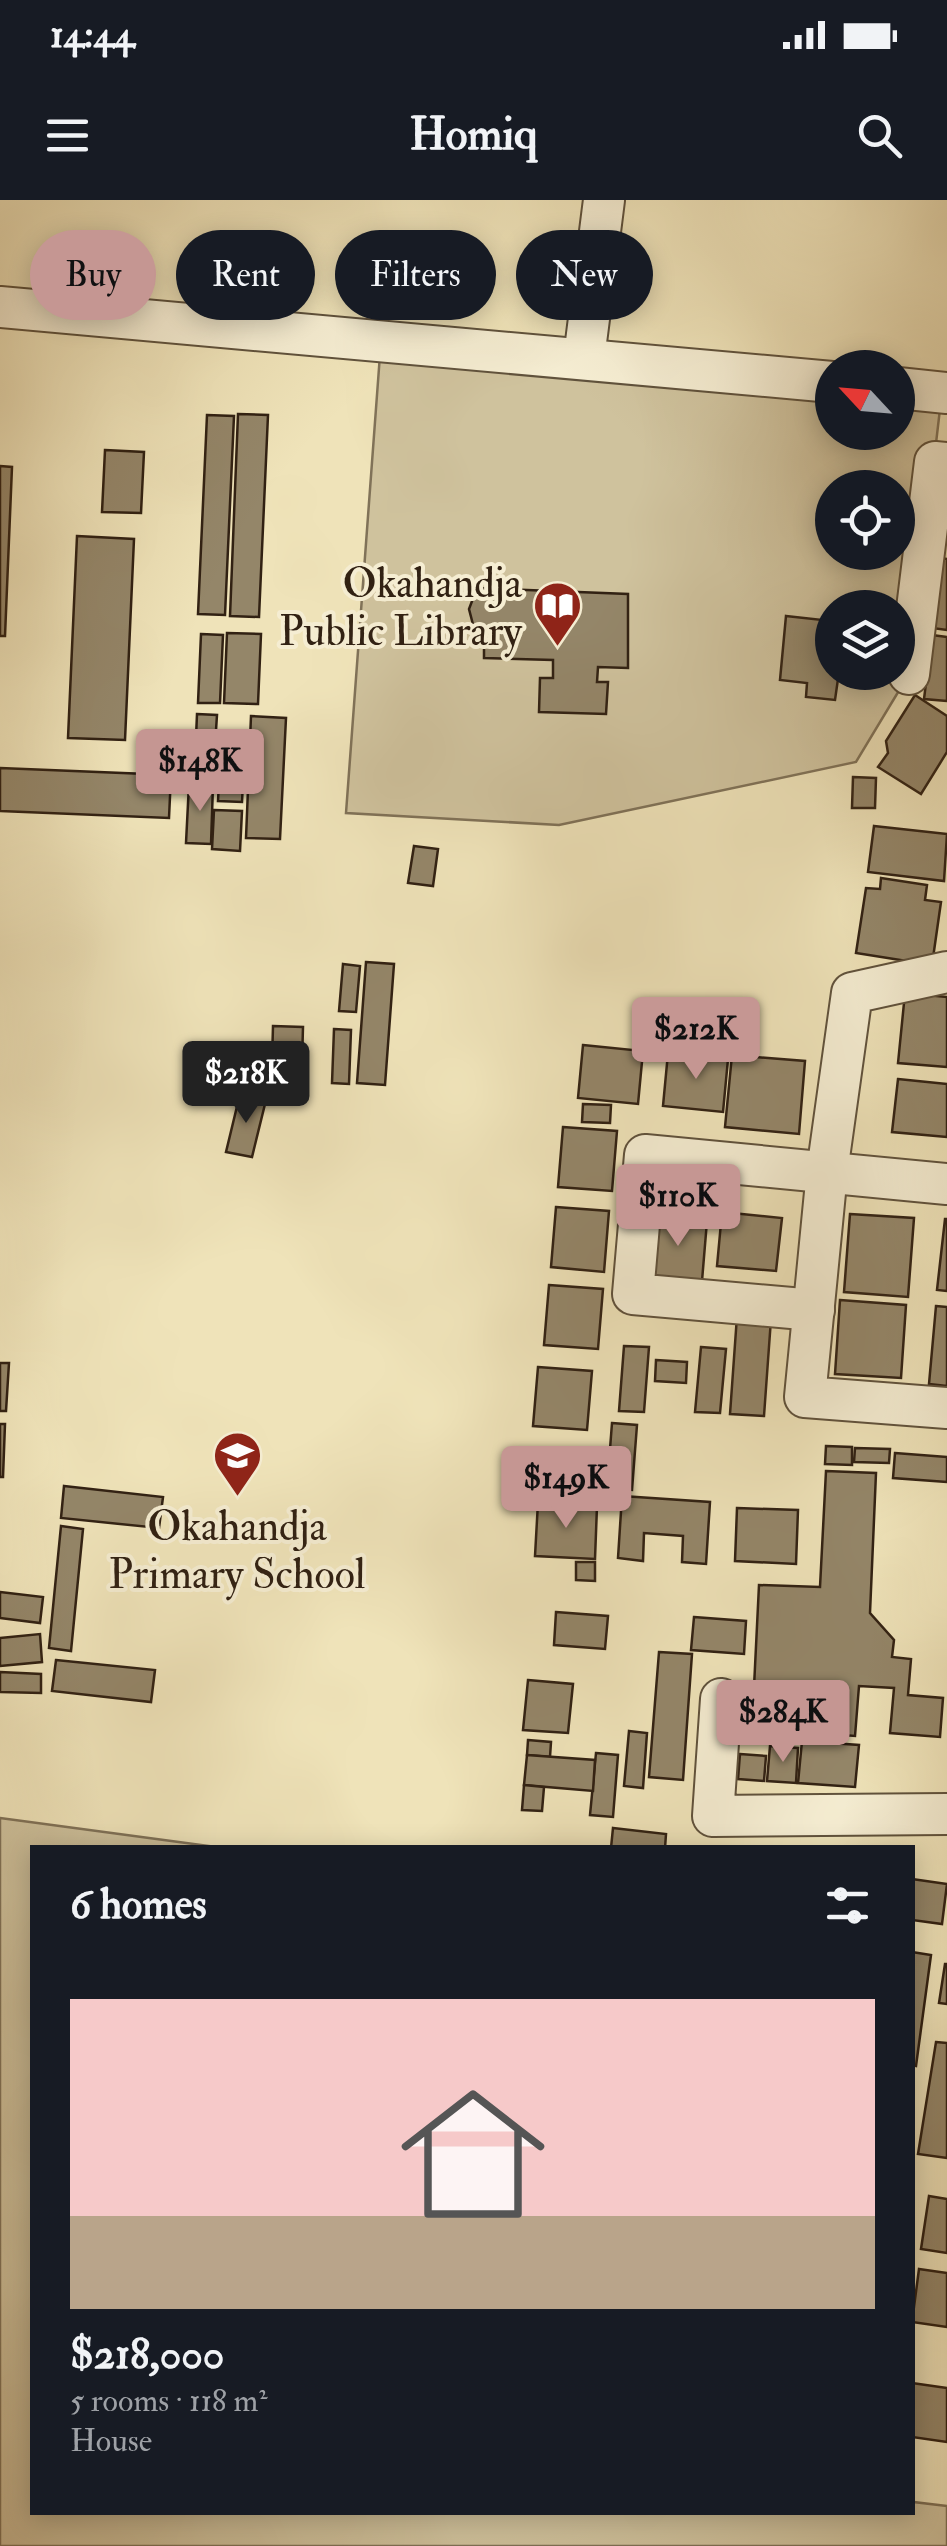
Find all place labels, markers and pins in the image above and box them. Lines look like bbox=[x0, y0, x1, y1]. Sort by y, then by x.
place label: Okahandja Public Library bbox=[279, 558, 523, 658]
library icon: Okahandja Public Library bbox=[531, 580, 583, 648]
pin: $148K bbox=[130, 729, 270, 814]
pin: $212K bbox=[626, 997, 766, 1082]
pin: $218K bbox=[176, 1041, 316, 1126]
pin: $110K bbox=[608, 1164, 748, 1249]
school or university icon: Okahandja Primary School bbox=[211, 1430, 263, 1498]
pin: $149K bbox=[496, 1446, 636, 1531]
place label: Okahandja Primary School bbox=[108, 1501, 366, 1601]
pin: $284K bbox=[713, 1680, 853, 1765]

